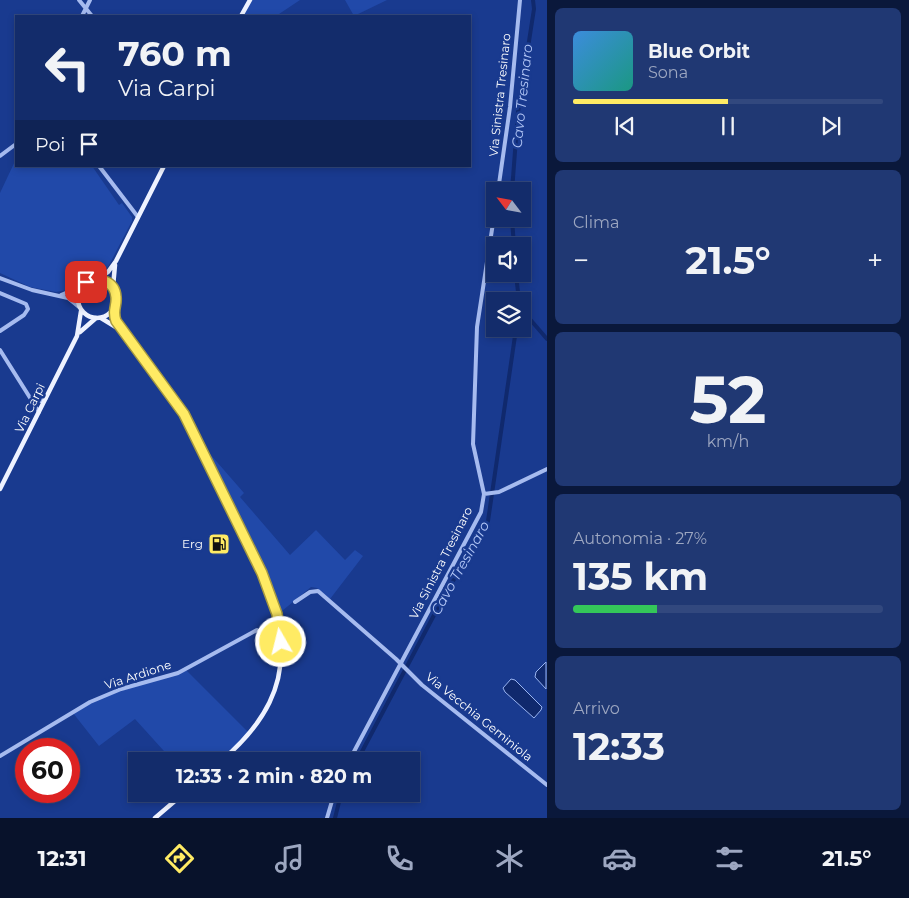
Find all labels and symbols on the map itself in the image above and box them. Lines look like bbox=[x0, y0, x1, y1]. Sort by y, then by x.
street label: Via Sinistra Tresinaro bbox=[486, 33, 513, 157]
water label: Cavo Tresinaro bbox=[508, 43, 536, 149]
north arrow bbox=[486, 182, 531, 228]
pin bbox=[65, 261, 107, 303]
street label: Via Carpi bbox=[11, 381, 48, 435]
street label: Via Sinistra Tresinaro bbox=[406, 504, 475, 621]
water label: Cavo Tresinaro bbox=[427, 518, 493, 618]
fuel station icon: Erg bbox=[207, 532, 231, 556]
place label: Erg bbox=[182, 536, 203, 551]
position arrow bbox=[254, 615, 306, 667]
street label: Via Ardione bbox=[103, 657, 173, 692]
street label: Via Vecchia Geminiola bbox=[423, 669, 536, 764]
speed limit sign: 60 bbox=[15, 738, 80, 803]

